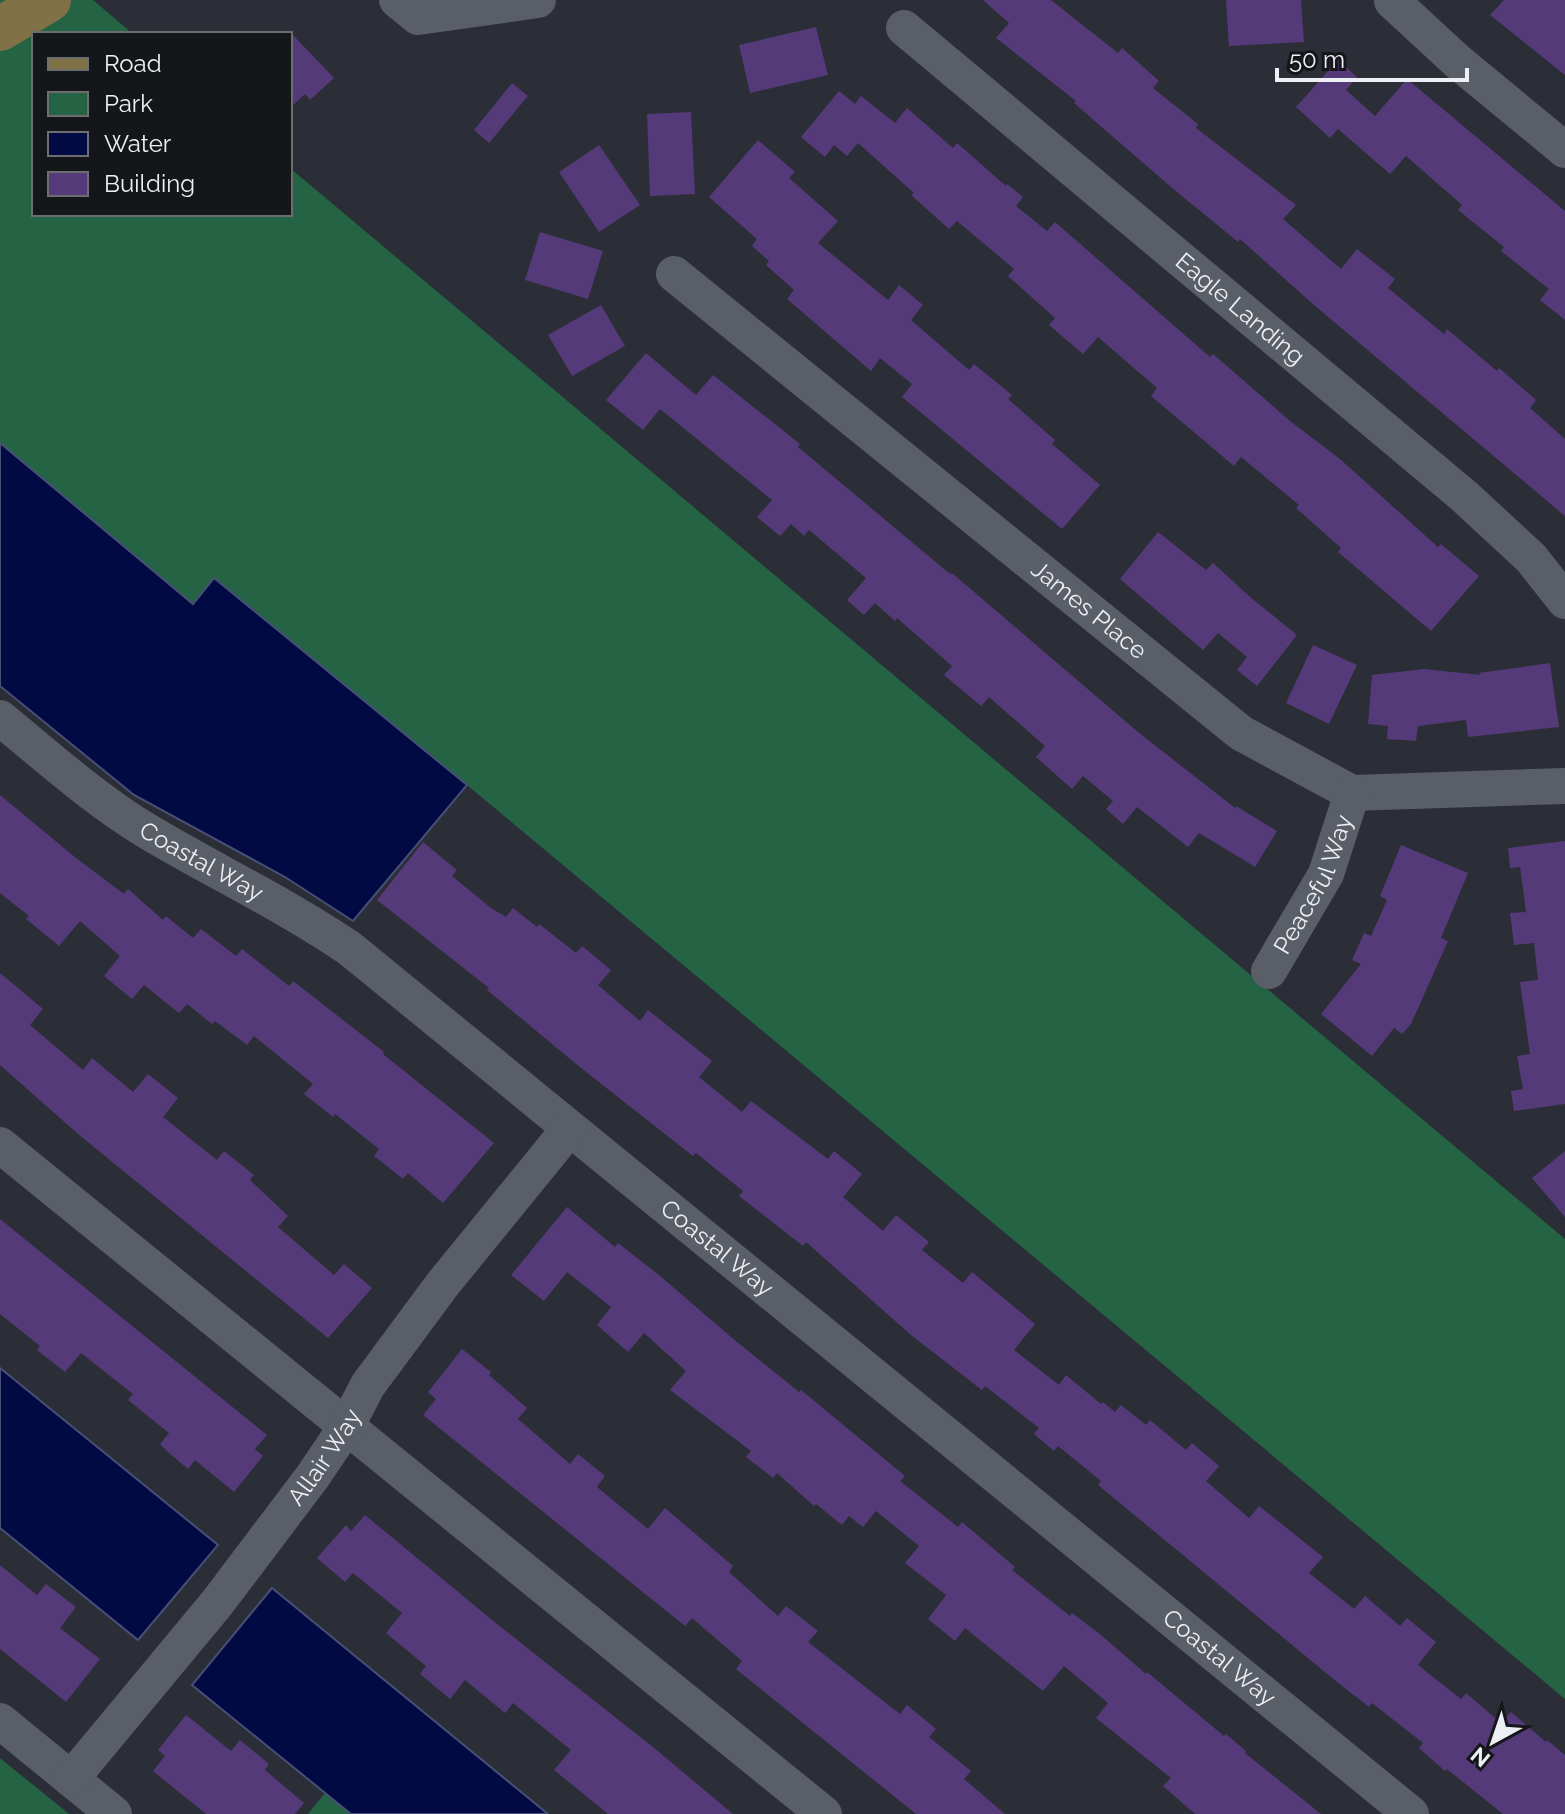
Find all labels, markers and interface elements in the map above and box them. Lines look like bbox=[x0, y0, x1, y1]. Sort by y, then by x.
legend bbox=[32, 32, 292, 216]
scale bar bbox=[1277, 32, 1467, 82]
text: 50 m bbox=[1289, 45, 1345, 74]
text: Road bbox=[104, 49, 162, 78]
text: Park bbox=[104, 89, 153, 118]
text: Water bbox=[104, 129, 172, 158]
text: Building bbox=[104, 169, 195, 198]
street label: Eagle Landing bbox=[1170, 246, 1311, 371]
street label: James Place bbox=[1026, 554, 1153, 665]
street label: Peaceful Way bbox=[1267, 811, 1358, 959]
street label: Coastal Way bbox=[135, 815, 269, 907]
street label: Coastal Way bbox=[655, 1193, 780, 1302]
street label: Allair Way bbox=[281, 1404, 367, 1511]
street label: Coastal Way bbox=[1157, 1603, 1282, 1712]
north arrow bbox=[1453, 1702, 1533, 1782]
text: N bbox=[1465, 1742, 1495, 1773]

